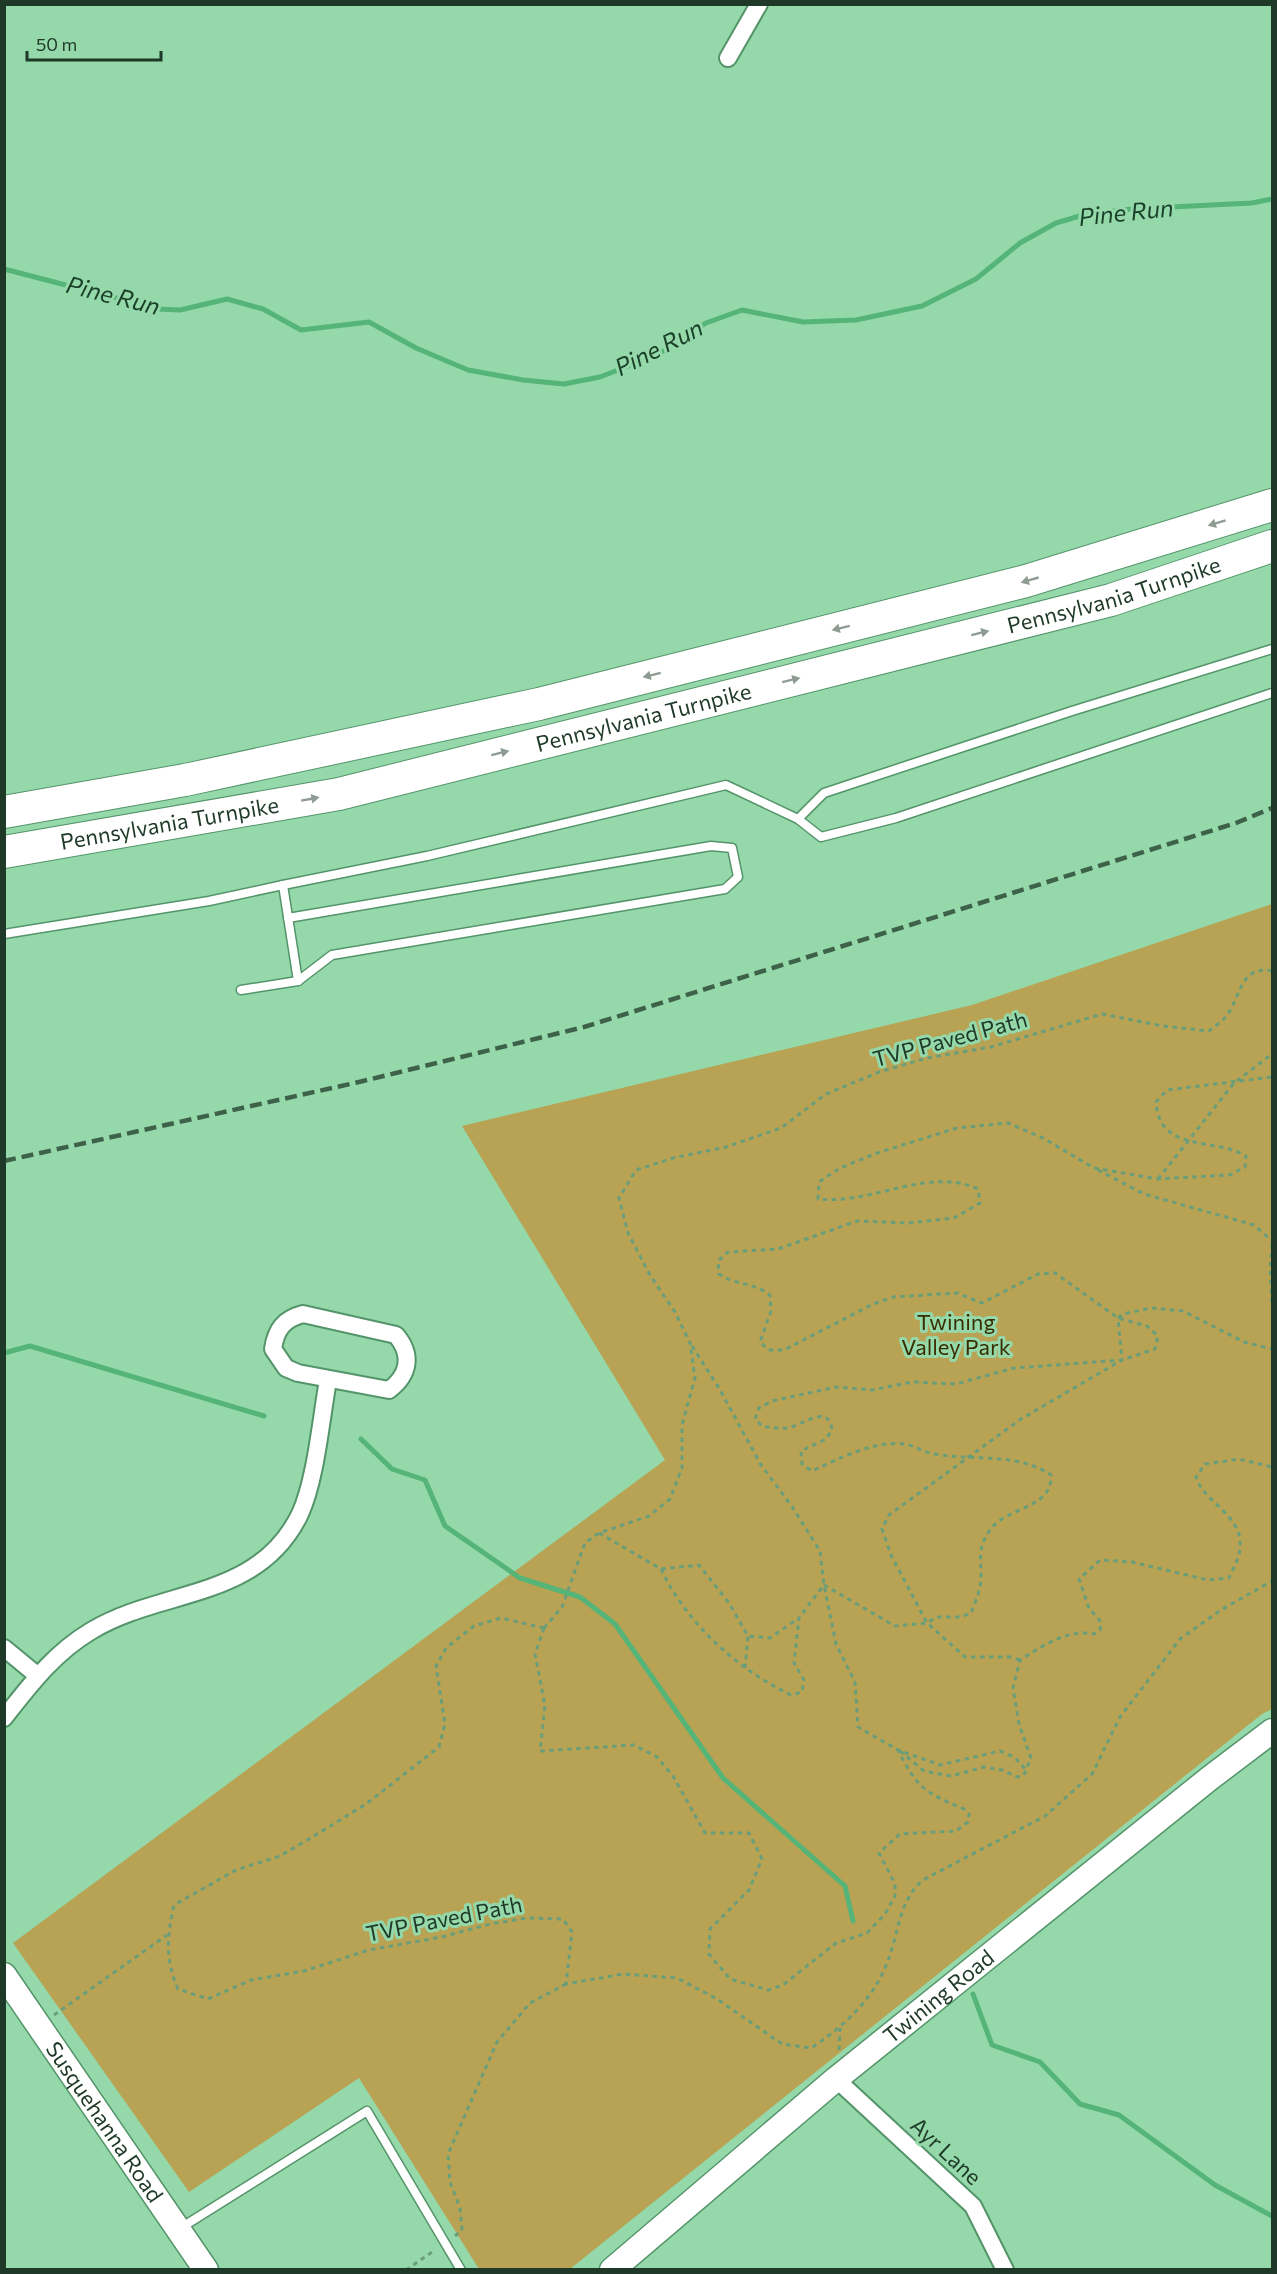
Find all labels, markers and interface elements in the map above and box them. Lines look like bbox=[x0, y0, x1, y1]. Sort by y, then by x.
scale bar bbox=[27, 24, 160, 62]
text: 50 m bbox=[36, 33, 77, 55]
water label: Pine Run bbox=[1077, 192, 1175, 231]
water label: Pine Run bbox=[64, 269, 163, 320]
water label: Pine Run bbox=[609, 312, 707, 381]
one-way arrow bbox=[1208, 519, 1226, 528]
street label: Pennsylvania Turnpike bbox=[1004, 550, 1224, 639]
one-way arrow bbox=[1021, 576, 1039, 585]
one-way arrow bbox=[832, 623, 850, 633]
one-way arrow bbox=[971, 627, 989, 637]
one-way arrow bbox=[643, 671, 661, 681]
one-way arrow bbox=[782, 675, 800, 685]
street label: Pennsylvania Turnpike bbox=[533, 677, 754, 757]
one-way arrow bbox=[491, 748, 509, 758]
street label: Pennsylvania Turnpike bbox=[58, 791, 281, 855]
one-way arrow bbox=[301, 794, 320, 803]
street label: TVP Paved Path bbox=[870, 1005, 1030, 1072]
park label: Twining Valley Park bbox=[901, 1308, 1011, 1360]
street label: TVP Paved Path bbox=[363, 1890, 524, 1947]
street label: Twining Road bbox=[877, 1943, 999, 2049]
street label: Susquehanna Road bbox=[41, 2036, 169, 2207]
street label: Ayr Lane bbox=[905, 2111, 987, 2190]

